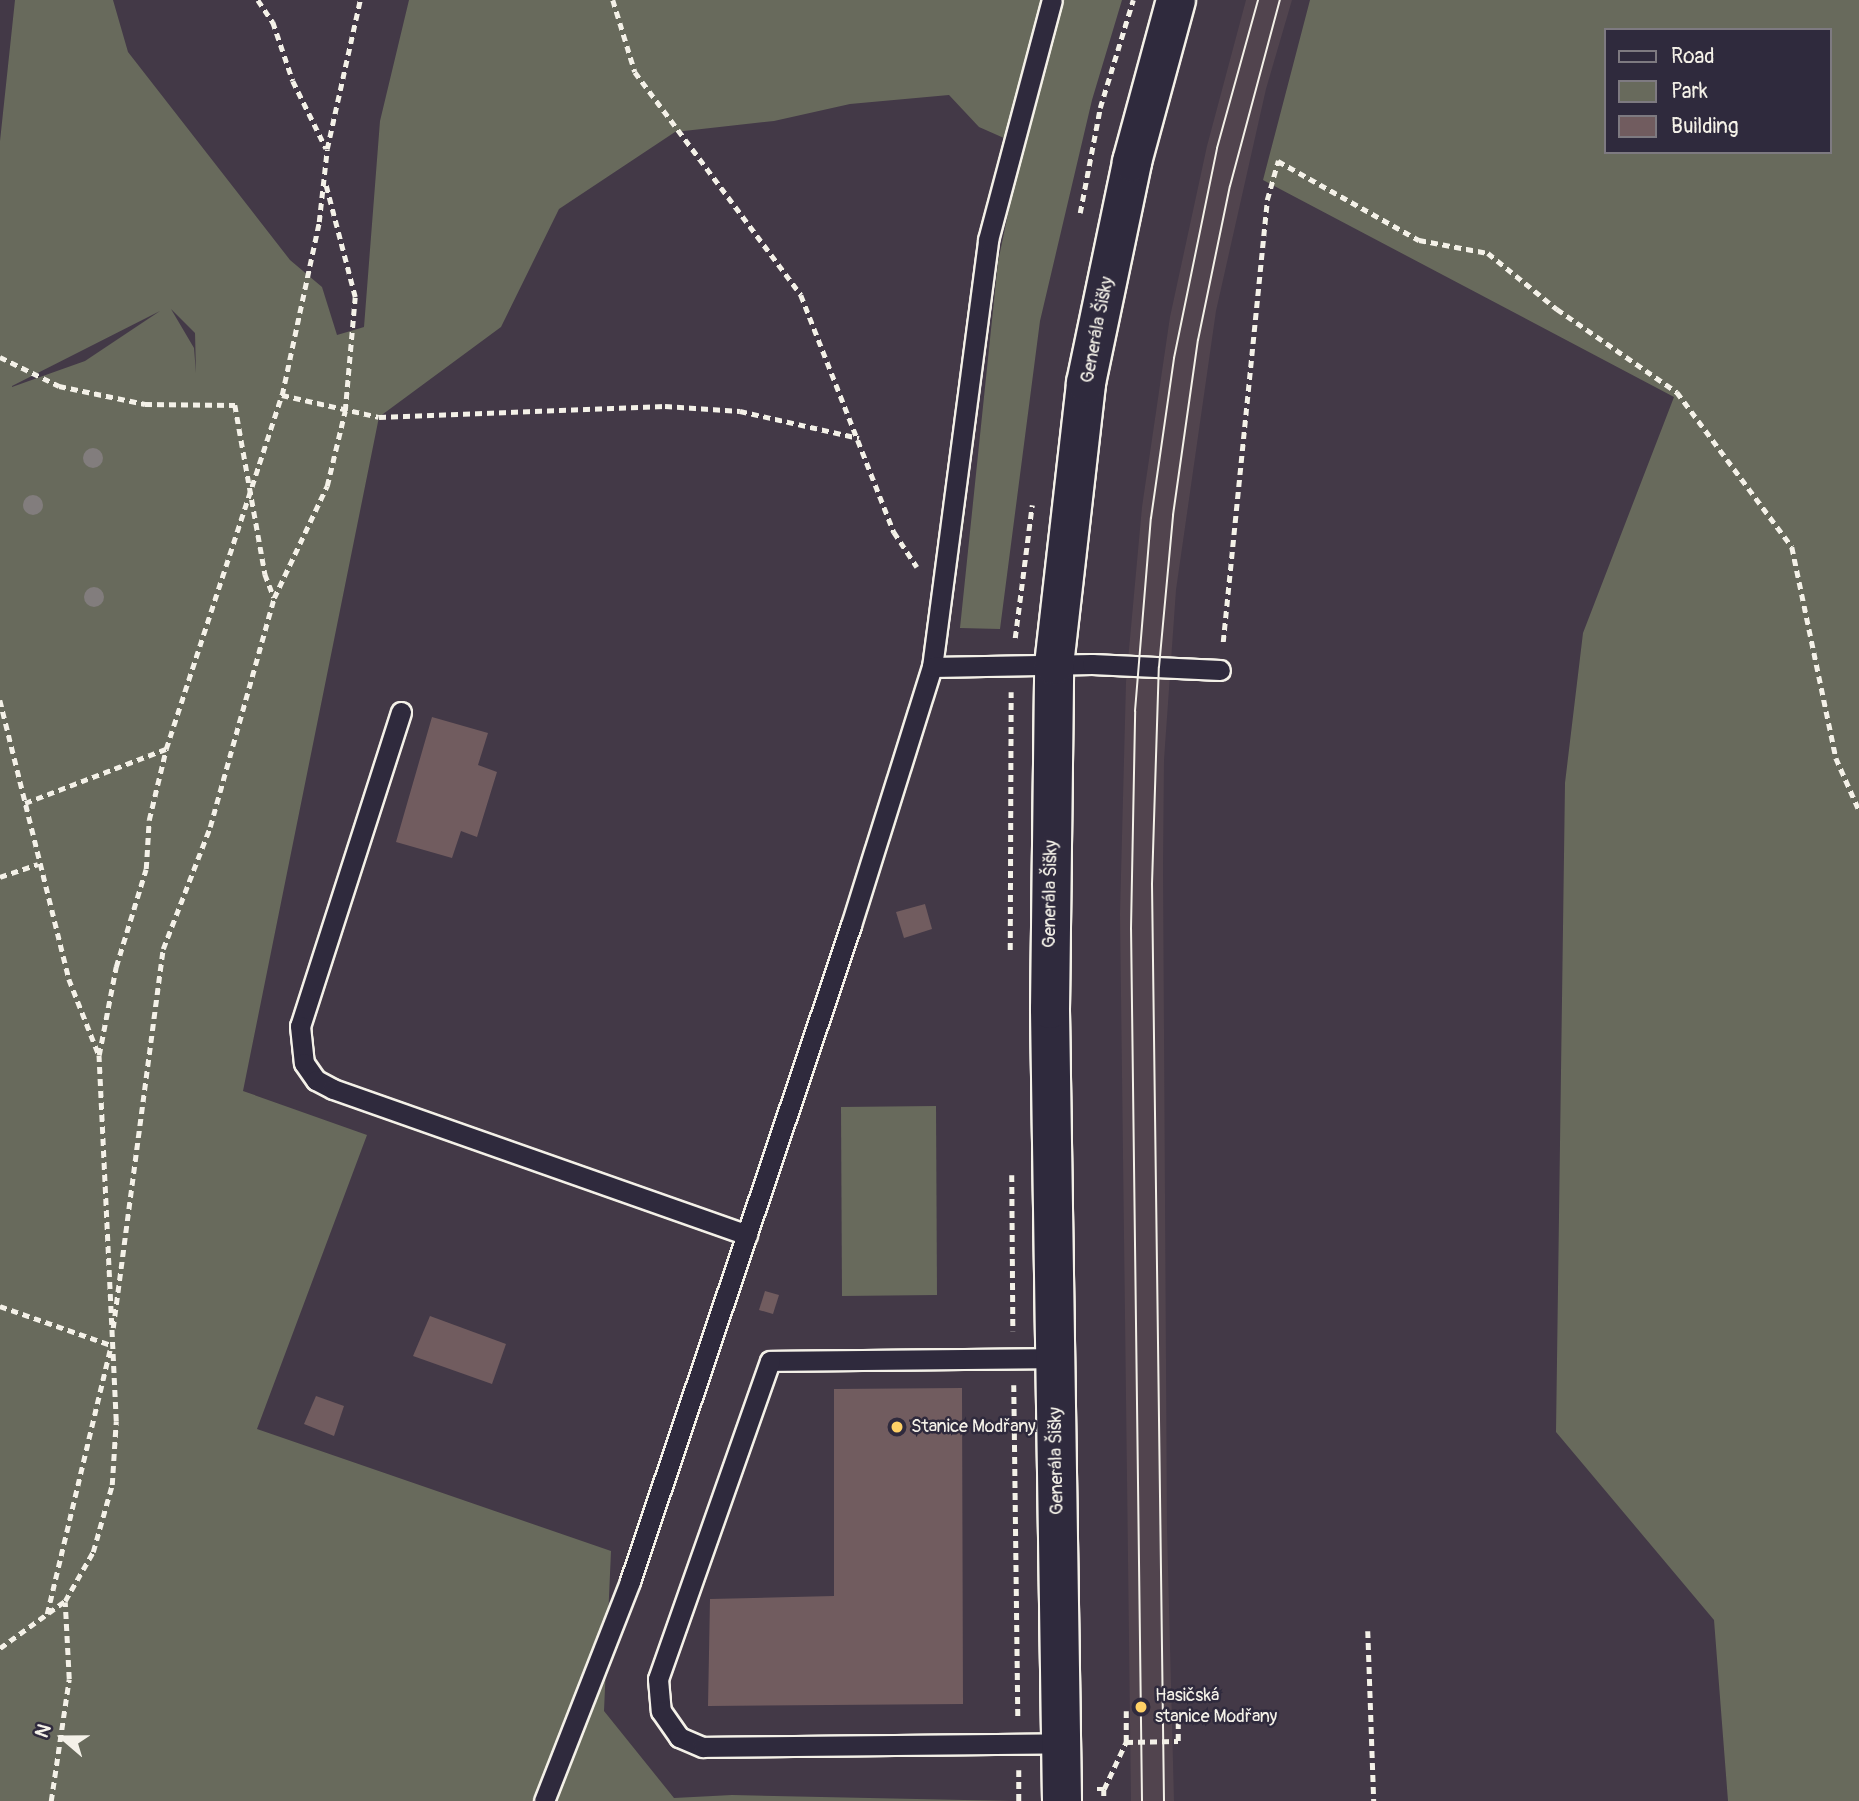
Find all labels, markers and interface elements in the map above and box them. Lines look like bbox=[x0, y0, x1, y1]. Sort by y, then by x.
legend bbox=[1604, 28, 1831, 154]
text: Road bbox=[1671, 43, 1715, 70]
text: Park bbox=[1671, 78, 1708, 105]
text: Building bbox=[1671, 113, 1738, 140]
street label: Generála Šišky bbox=[1077, 275, 1119, 385]
street label: Generála Šišky bbox=[1039, 840, 1063, 948]
street label: Generála Šišky bbox=[1045, 1407, 1069, 1515]
place label: Stanice Modřany bbox=[911, 1416, 1036, 1438]
marker: Stanice Modřany bbox=[889, 1419, 905, 1435]
place label: Hasičská stanice Modřany bbox=[1155, 1686, 1277, 1728]
marker: Hasičská stanice Modřany bbox=[1133, 1699, 1149, 1715]
north arrow bbox=[28, 1703, 98, 1773]
text: N bbox=[30, 1721, 57, 1741]

